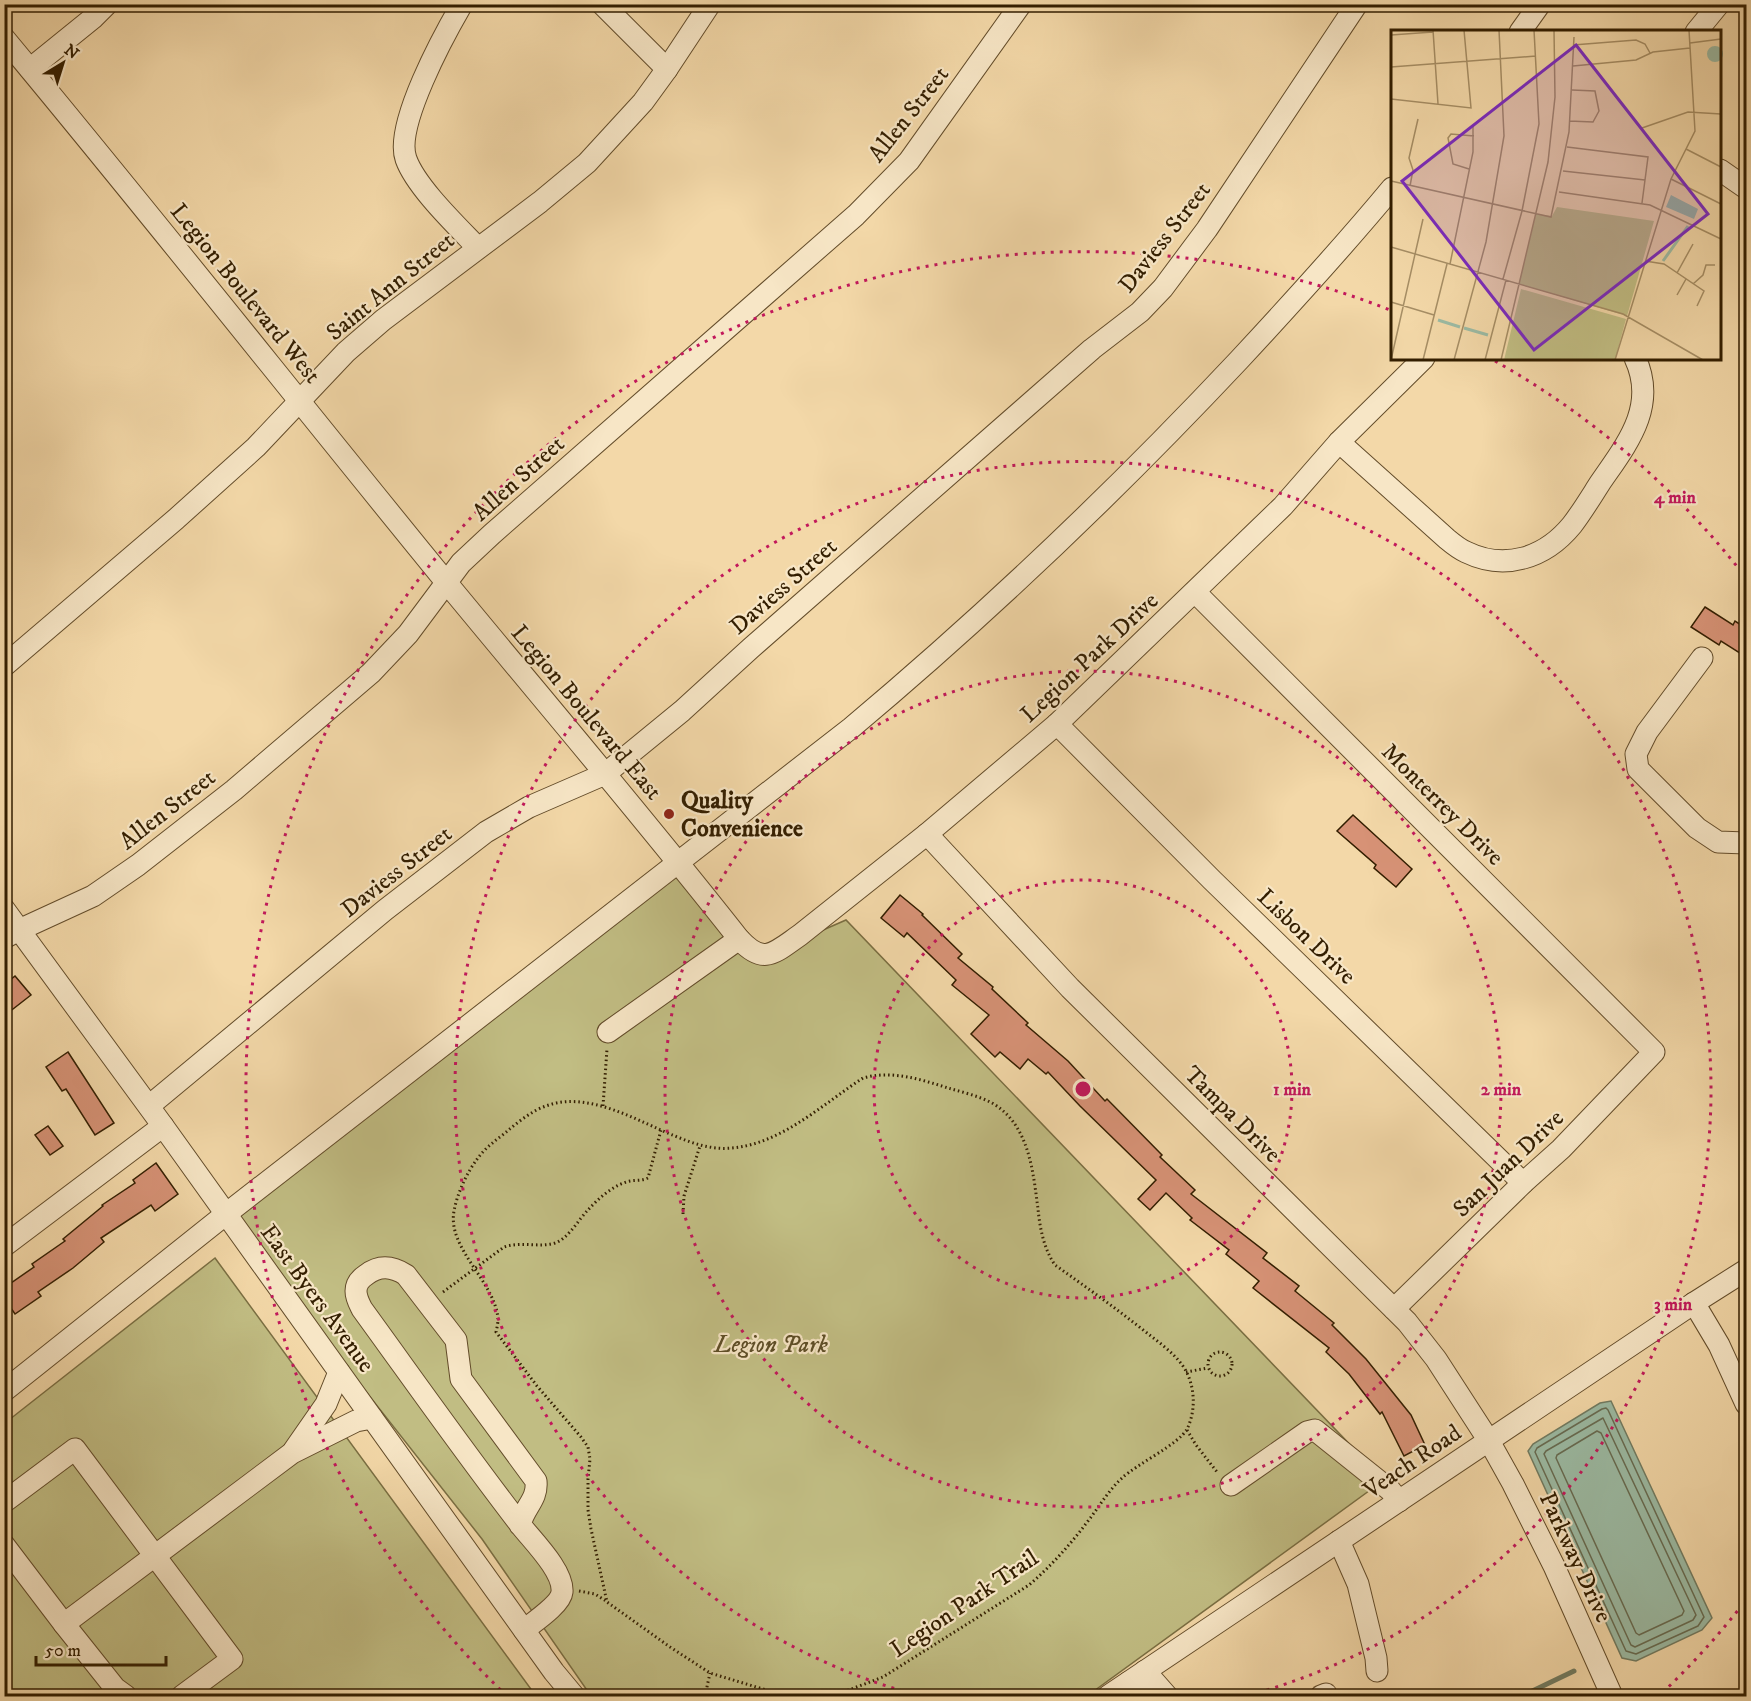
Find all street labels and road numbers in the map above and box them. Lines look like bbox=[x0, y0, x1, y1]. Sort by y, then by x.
street label: Allen Street bbox=[862, 60, 956, 169]
street label: Daviess Street bbox=[1112, 176, 1218, 299]
street label: Legion Boulevard West bbox=[163, 197, 327, 390]
street label: Saint Ann Street bbox=[320, 226, 461, 348]
street label: Allen Street bbox=[466, 429, 571, 528]
street label: Daviess Street bbox=[724, 532, 844, 642]
street label: Legion Park Drive bbox=[1014, 586, 1165, 729]
street label: Legion Boulevard East bbox=[504, 619, 668, 807]
street label: Monterrey Drive bbox=[1375, 737, 1510, 872]
street label: Allen Street bbox=[113, 763, 222, 857]
street label: Daviess Street bbox=[335, 819, 458, 924]
street label: Lisbon Drive bbox=[1251, 882, 1362, 991]
street label: Tampa Drive bbox=[1177, 1060, 1287, 1170]
street label: San Juan Drive bbox=[1447, 1103, 1570, 1224]
street label: East Byers Avenue bbox=[253, 1219, 381, 1379]
street label: Veach Road bbox=[1357, 1418, 1467, 1506]
street label: Parkway Drive bbox=[1532, 1488, 1618, 1627]
street label: Legion Park Trail bbox=[885, 1543, 1045, 1665]

